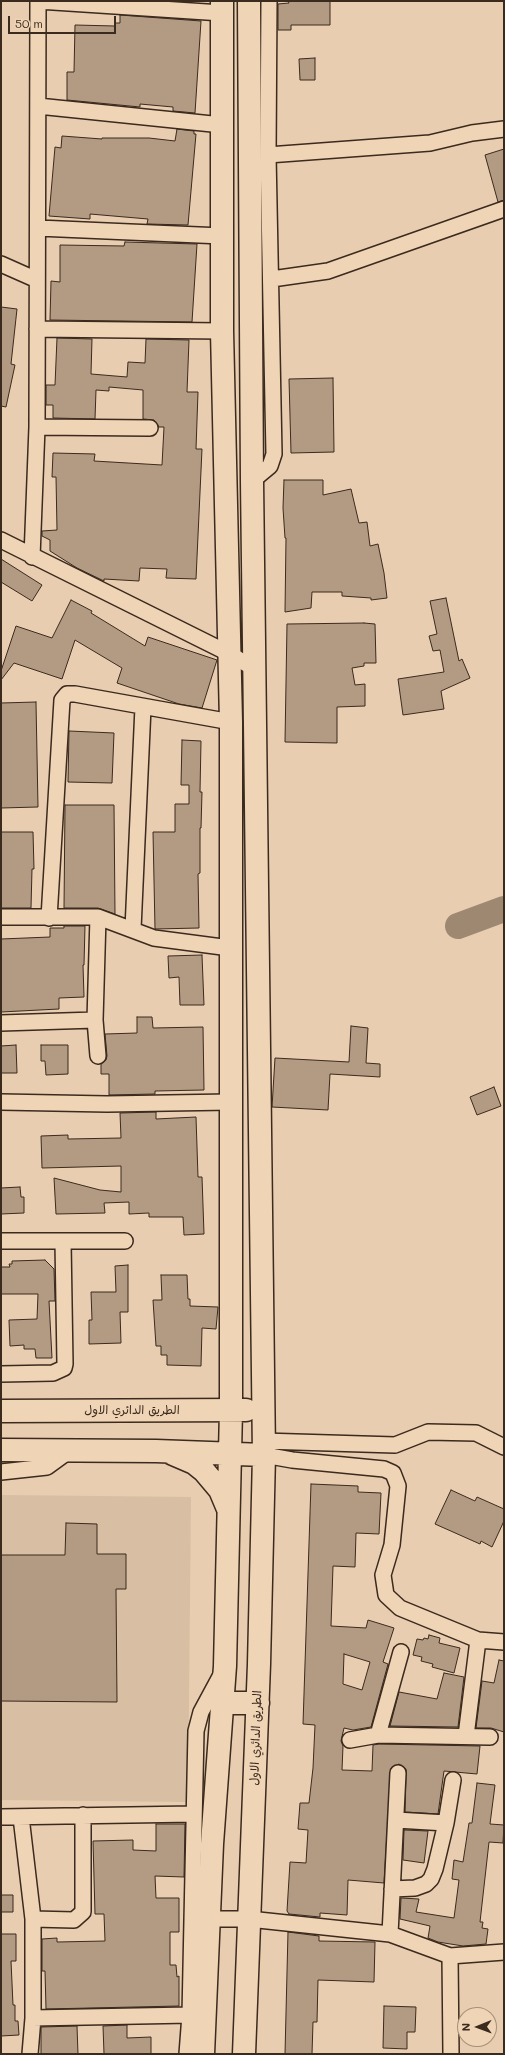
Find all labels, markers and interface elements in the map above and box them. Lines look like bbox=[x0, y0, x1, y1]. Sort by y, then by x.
scale bar bbox=[10, 8, 118, 34]
text: 50 m bbox=[15, 15, 43, 31]
street label: الطريق الدائري الاول bbox=[84, 1403, 180, 1417]
street label: الطريق الدائري الاول bbox=[247, 1690, 265, 1786]
north arrow bbox=[457, 2007, 497, 2047]
text: N bbox=[458, 2023, 473, 2032]

